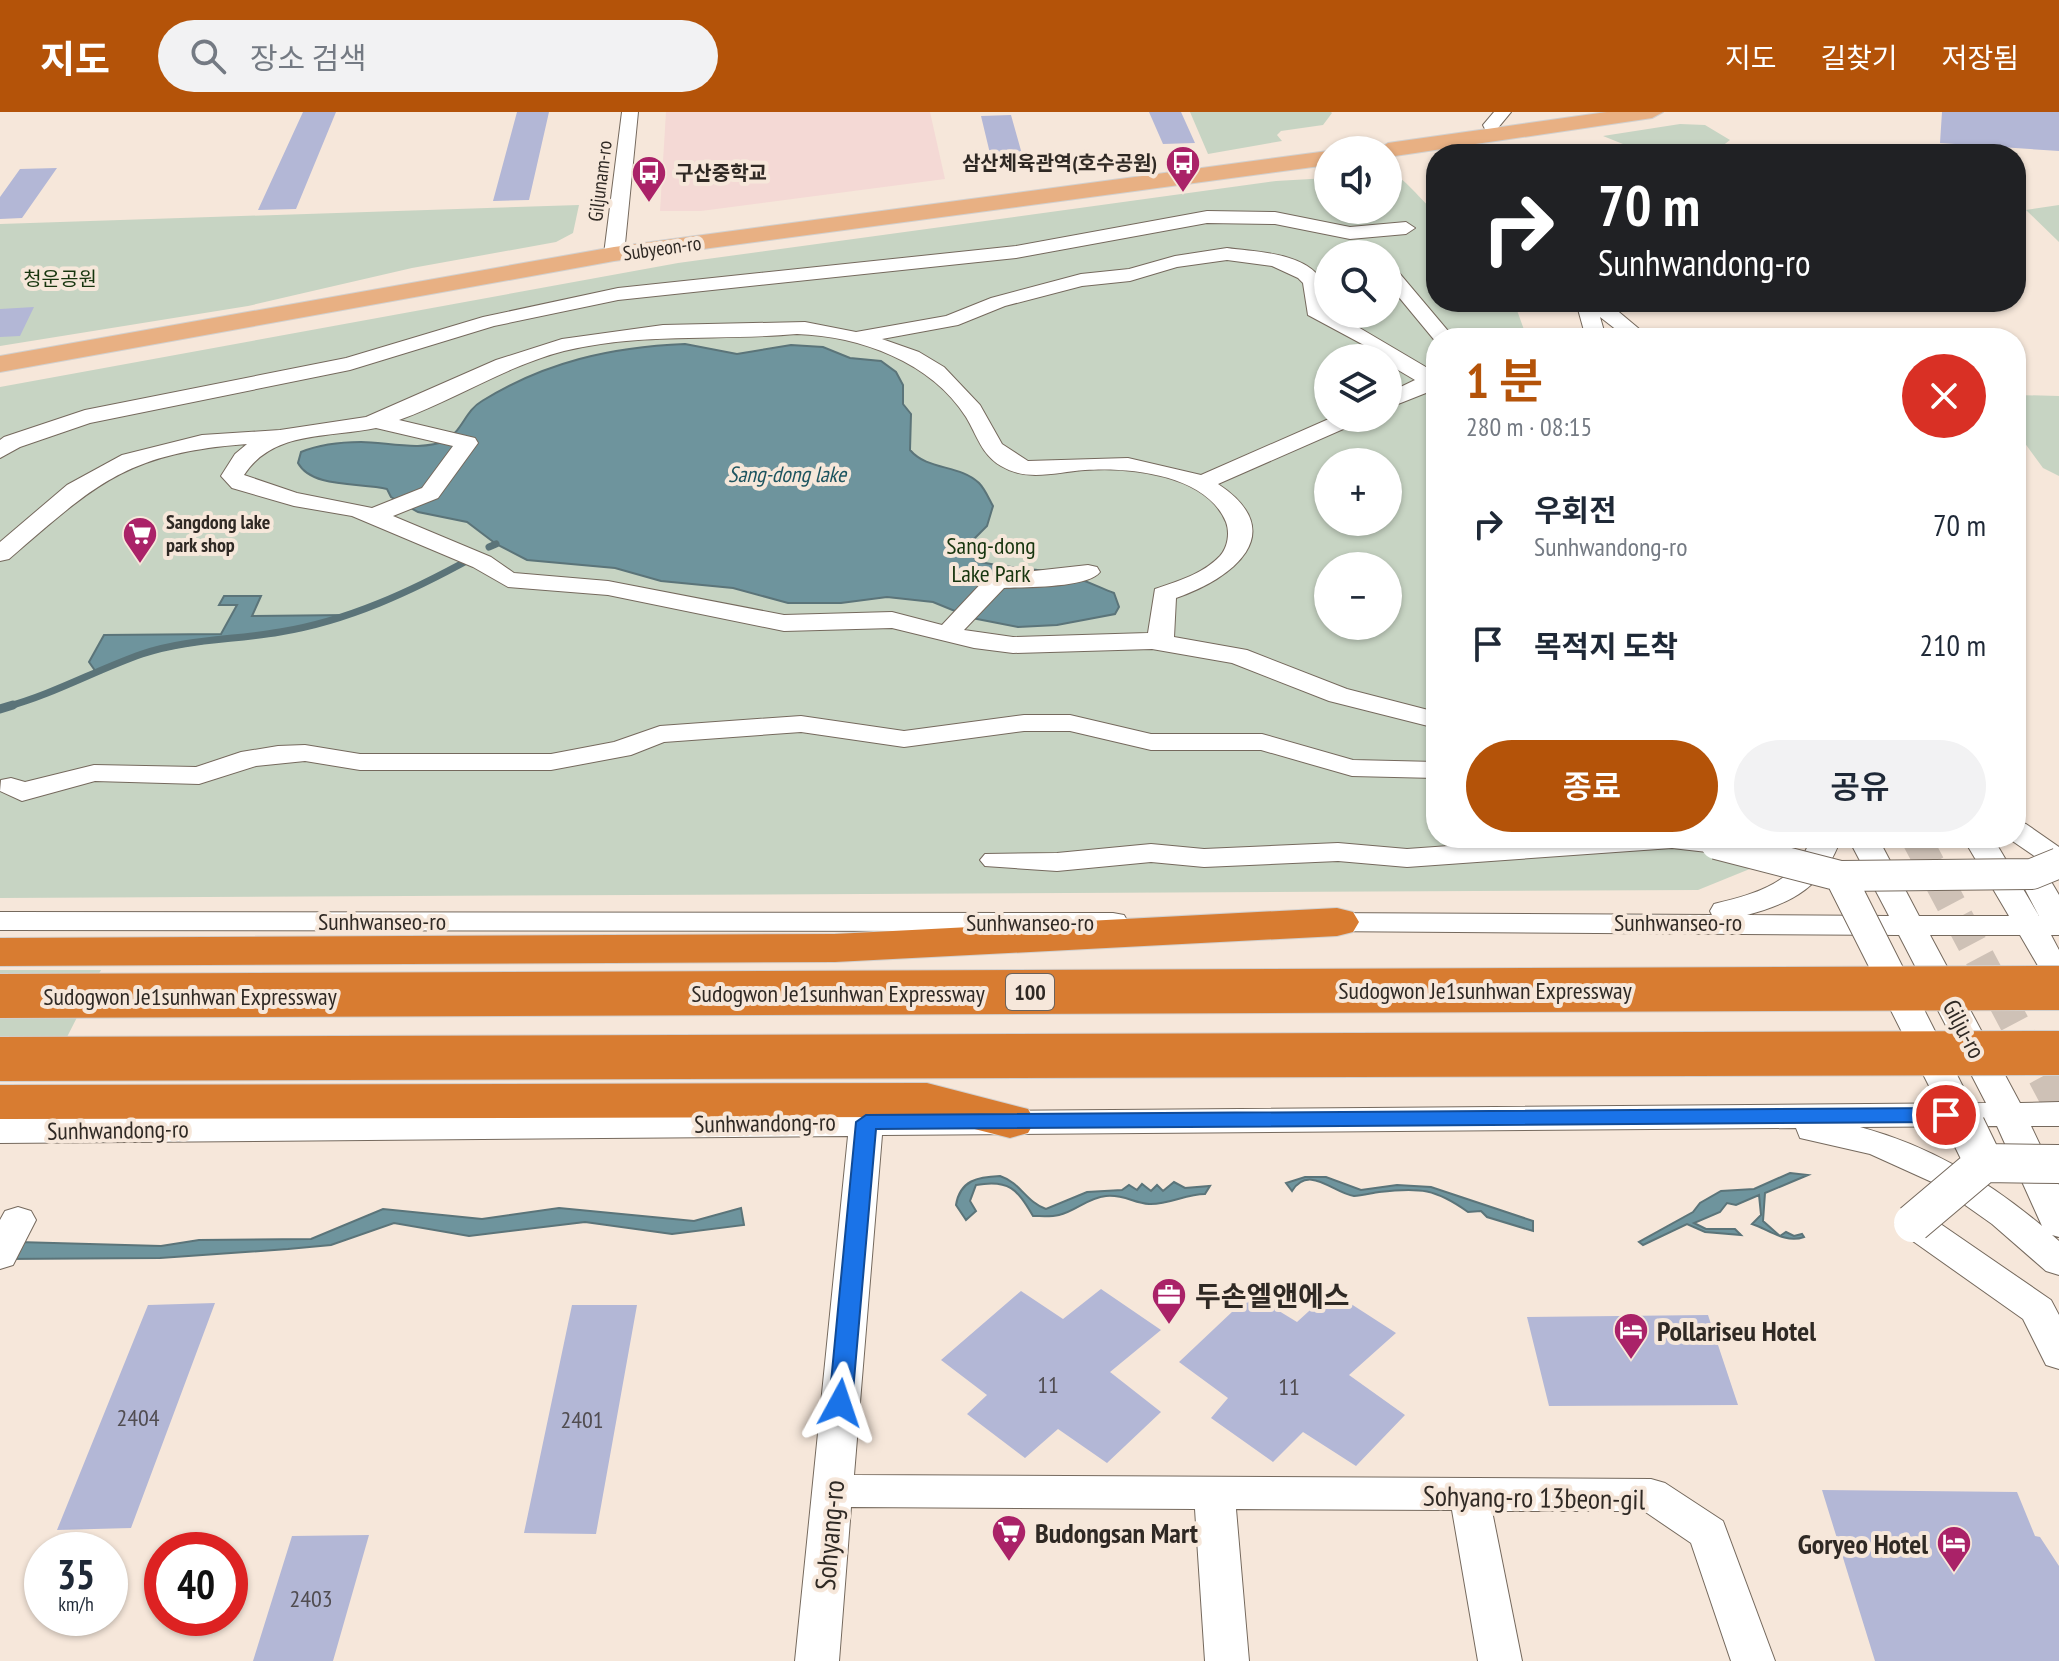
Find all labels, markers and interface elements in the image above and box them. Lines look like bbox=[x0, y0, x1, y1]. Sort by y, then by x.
search box bbox=[158, 20, 718, 92]
text: 지도 bbox=[40, 34, 110, 83]
icon: search bbox=[186, 34, 230, 78]
text: 장소 검색 bbox=[250, 38, 367, 77]
text: 지도 bbox=[1725, 39, 1776, 76]
text: 길찾기 bbox=[1820, 39, 1898, 76]
text: 저장됨 bbox=[1942, 39, 2019, 76]
map controls bbox=[1314, 136, 1402, 640]
button: sound bbox=[1314, 136, 1402, 224]
street label: Giljunam-ro bbox=[582, 139, 618, 223]
bus stop icon: 삼산체육관역(호수공원) bbox=[1164, 144, 1202, 194]
place label: 삼산체육관역(호수공원) bbox=[962, 150, 1157, 176]
bus stop icon: 구산중학교 bbox=[630, 154, 668, 204]
place label: 구산중학교 bbox=[675, 160, 767, 186]
text: 70 m bbox=[1598, 169, 1700, 241]
icon: right bbox=[1466, 176, 1570, 280]
street label: Subyeon-ro bbox=[621, 230, 703, 266]
text: Sunhwandong-ro bbox=[1598, 239, 1811, 286]
button: search bbox=[1314, 240, 1402, 328]
park label: 청운공원 bbox=[23, 266, 97, 292]
button: layers bbox=[1314, 344, 1402, 432]
text: 1 분 bbox=[1466, 349, 1543, 411]
button: close bbox=[1902, 354, 1986, 438]
text: 280 m · 08:15 bbox=[1466, 410, 1592, 443]
button: + bbox=[1314, 448, 1402, 536]
water label: Sang-dong lake bbox=[728, 460, 848, 488]
text: 우회전 bbox=[1534, 490, 1617, 529]
icon: right bbox=[1466, 502, 1510, 546]
text: 70 m bbox=[1933, 505, 1986, 544]
place label: Sangdong lake park shop bbox=[166, 509, 270, 558]
supermarket icon: Sangdong lake park shop bbox=[121, 515, 159, 565]
park label: Sang-dong Lake Park bbox=[946, 530, 1036, 589]
text: Sunhwandong-ro bbox=[1534, 530, 1687, 563]
button: − bbox=[1314, 552, 1402, 640]
icon: arrive bbox=[1466, 622, 1510, 666]
text: 210 m bbox=[1920, 625, 1986, 664]
text: 목적지 도착 bbox=[1534, 626, 1678, 665]
button: 종료 bbox=[1466, 740, 1718, 832]
button: 공유 bbox=[1734, 740, 1986, 832]
street label: Sunhwanseo-ro bbox=[318, 906, 446, 937]
street label: Sunhwanseo-ro bbox=[966, 907, 1094, 938]
street label: Sunhwanseo-ro bbox=[1614, 907, 1742, 938]
road number: 100 bbox=[1006, 974, 1054, 1010]
street label: Sudogwon Je1sunhwan Expressway bbox=[1338, 975, 1632, 1006]
street label: Sudogwon Je1sunhwan Expressway bbox=[691, 978, 985, 1009]
street label: Sudogwon Je1sunhwan Expressway bbox=[43, 981, 337, 1012]
street label: Gilju-ro bbox=[1936, 994, 1992, 1064]
pin bbox=[1912, 1081, 1980, 1149]
icon: arrive bbox=[1924, 1093, 1968, 1137]
street label: Sunhwandong-ro bbox=[694, 1106, 836, 1140]
street label: Sunhwandong-ro bbox=[47, 1113, 189, 1147]
office icon: 두손엘앤에스 bbox=[1150, 1276, 1188, 1326]
place label: 두손엘앤에스 bbox=[1195, 1277, 1350, 1314]
hotel icon: Pollariseu Hotel bbox=[1612, 1311, 1650, 1361]
place label: Pollariseu Hotel bbox=[1657, 1312, 1816, 1349]
position arrow bbox=[798, 1361, 882, 1445]
house number: 11 bbox=[1037, 1369, 1059, 1400]
house number: 11 bbox=[1278, 1371, 1300, 1402]
house number: 2404 bbox=[116, 1402, 160, 1433]
house number: 2401 bbox=[560, 1404, 604, 1435]
street label: Sohyang-ro 13beon-gil bbox=[1423, 1477, 1646, 1517]
street label: Sohyang-ro bbox=[806, 1478, 852, 1592]
supermarket icon: Budongsan Mart bbox=[990, 1513, 1028, 1563]
place label: Budongsan Mart bbox=[1035, 1514, 1198, 1551]
hotel icon: Goryeo Hotel bbox=[1935, 1524, 1973, 1574]
place label: Goryeo Hotel bbox=[1798, 1525, 1928, 1562]
speed limit sign: 40 bbox=[144, 1532, 248, 1636]
text: 35 bbox=[57, 1548, 95, 1600]
house number: 2403 bbox=[289, 1583, 333, 1614]
text: km/h bbox=[58, 1591, 94, 1617]

